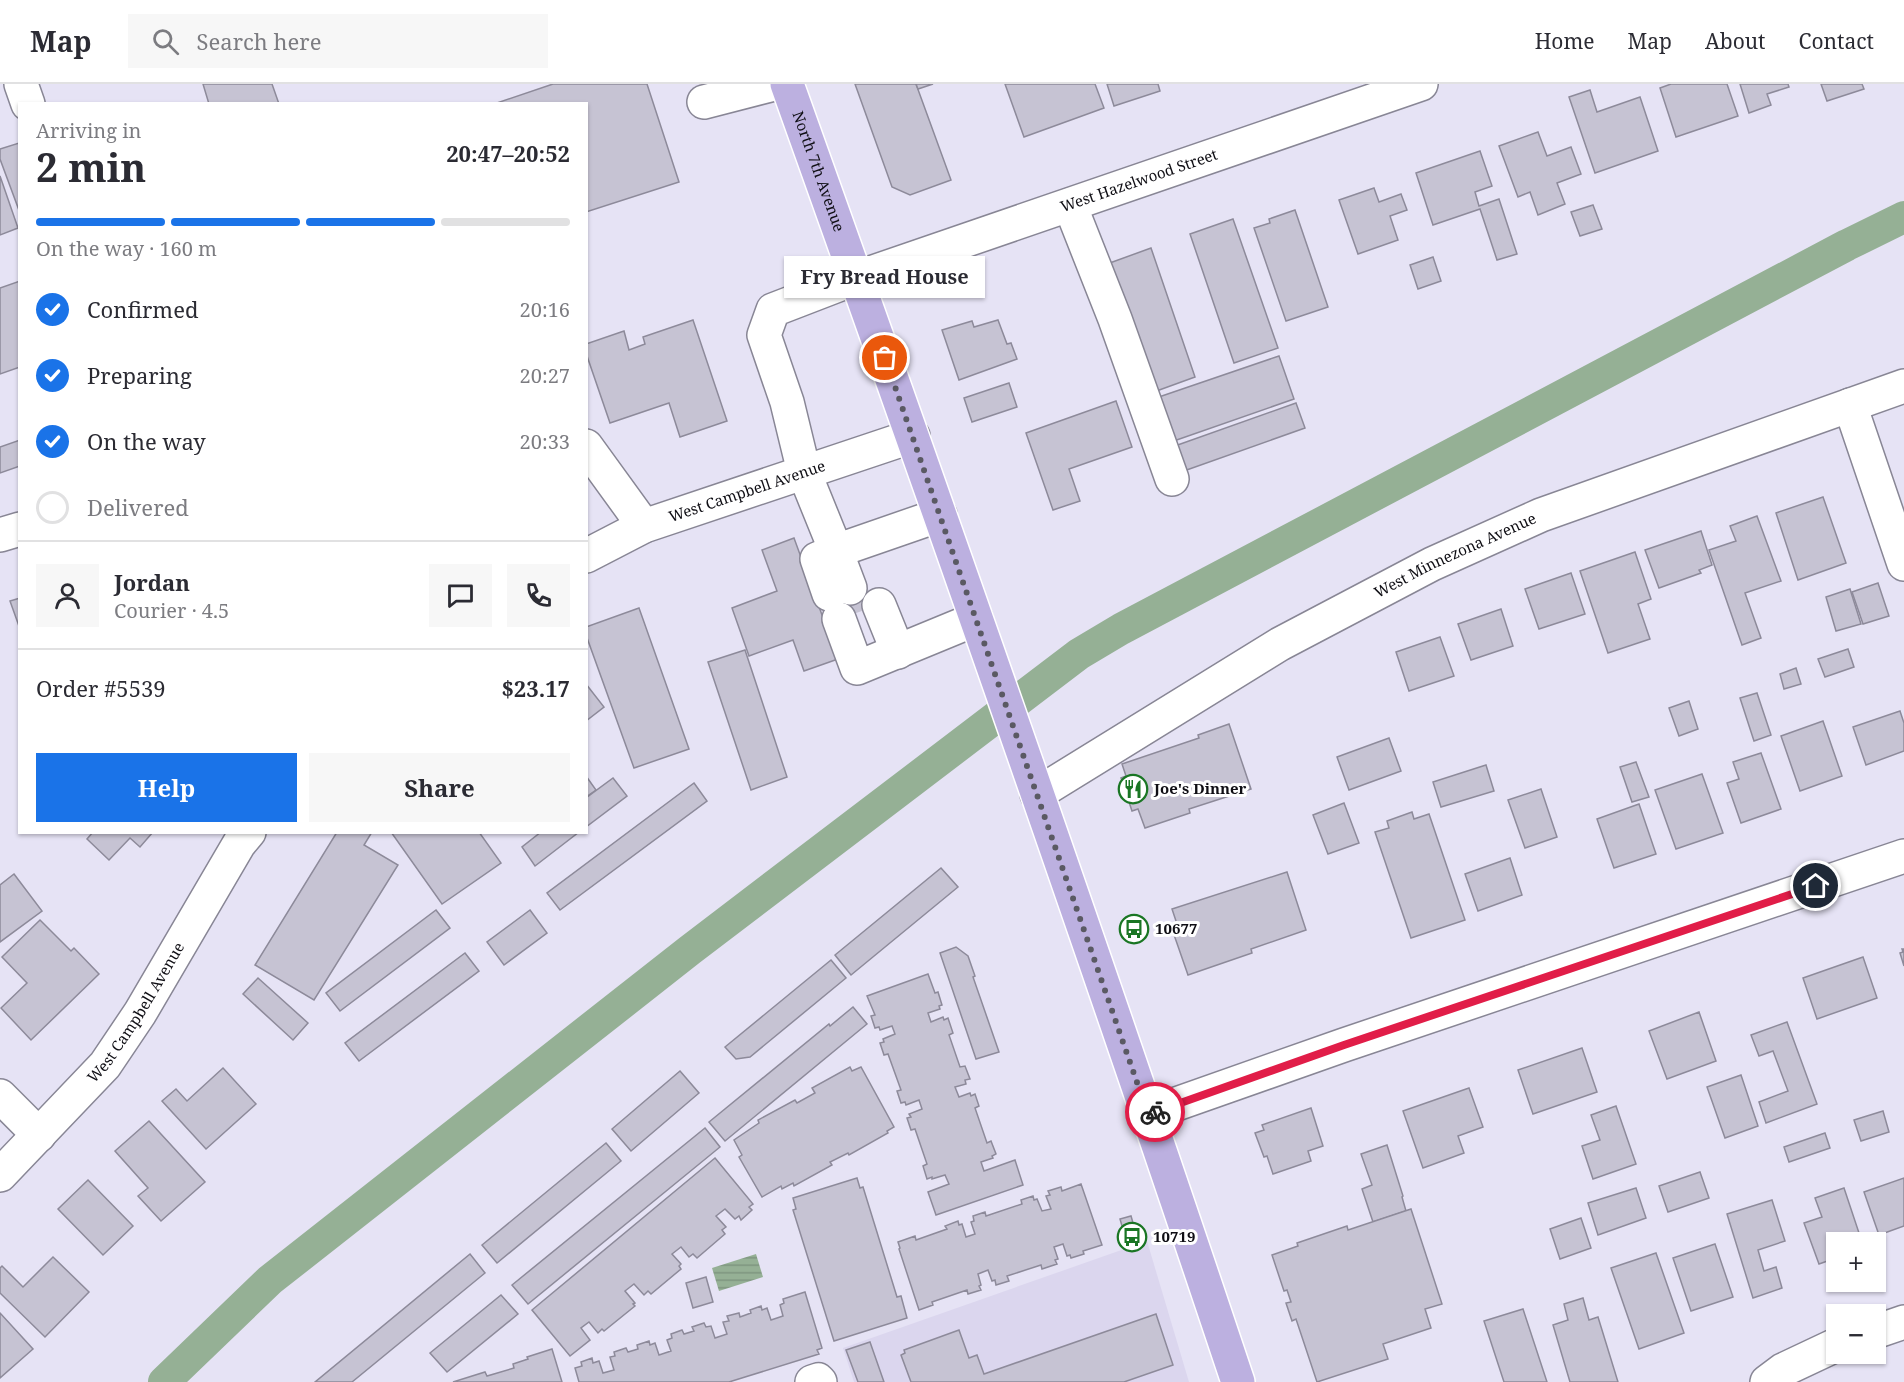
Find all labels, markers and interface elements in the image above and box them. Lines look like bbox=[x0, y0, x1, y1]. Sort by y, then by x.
search box bbox=[128, 14, 548, 68]
text: Map bbox=[30, 22, 92, 60]
icon: search bbox=[149, 25, 182, 58]
text: Search here bbox=[197, 26, 321, 56]
text: Home bbox=[1535, 27, 1595, 55]
text: Map bbox=[1628, 27, 1672, 55]
text: About bbox=[1705, 27, 1766, 55]
text: Contact bbox=[1799, 27, 1874, 55]
street label: North 7th Avenue bbox=[788, 108, 850, 234]
text: Arriving in bbox=[36, 117, 141, 144]
text: 20:47–20:52 bbox=[446, 138, 570, 168]
text: 2 min bbox=[36, 140, 146, 193]
street label: West Hazelwood Street bbox=[1058, 144, 1220, 216]
text: On the way · 160 m bbox=[36, 235, 217, 262]
callout: Fry Bread House bbox=[784, 256, 986, 298]
text: Fry Bread House bbox=[800, 263, 969, 290]
icon: check bbox=[36, 293, 69, 326]
text: Confirmed bbox=[87, 294, 198, 324]
text: 20:16 bbox=[520, 296, 570, 323]
pin bbox=[859, 332, 910, 383]
icon: bag bbox=[868, 341, 901, 374]
icon: check bbox=[36, 359, 69, 392]
text: Preparing bbox=[87, 360, 192, 390]
text: 20:27 bbox=[520, 362, 570, 389]
icon: check bbox=[36, 425, 69, 458]
text: On the way bbox=[87, 426, 206, 456]
text: 20:33 bbox=[520, 428, 570, 455]
street label: West Campbell Avenue bbox=[666, 455, 828, 526]
text: Delivered bbox=[87, 492, 189, 522]
street label: West Minnezona Avenue bbox=[1370, 508, 1539, 602]
button: person bbox=[36, 564, 99, 627]
button: chat bbox=[429, 564, 492, 627]
button: phone bbox=[507, 564, 570, 627]
text: Jordan bbox=[114, 567, 190, 597]
text: Courier · 4.5 bbox=[114, 597, 229, 624]
text: Order #5539 bbox=[36, 673, 166, 703]
text: $23.17 bbox=[501, 673, 570, 703]
button: Help bbox=[36, 753, 297, 822]
button: Share bbox=[309, 753, 570, 822]
restaurant icon: Joe's Dinner bbox=[1117, 773, 1149, 805]
place label: Joe's Dinner bbox=[1153, 778, 1247, 798]
pin bbox=[1790, 860, 1841, 911]
icon: home bbox=[1799, 869, 1832, 902]
bus stop icon: 10677 bbox=[1118, 913, 1150, 945]
place label: 10677 bbox=[1155, 918, 1197, 938]
street label: West Campbell Avenue bbox=[82, 938, 188, 1086]
courier bbox=[1125, 1082, 1185, 1142]
icon: bike bbox=[1139, 1096, 1172, 1129]
bus stop icon: 10719 bbox=[1116, 1221, 1148, 1253]
place label: 10719 bbox=[1153, 1226, 1195, 1246]
map controls bbox=[1826, 1232, 1886, 1364]
button: + bbox=[1826, 1232, 1886, 1292]
button: − bbox=[1826, 1304, 1886, 1364]

